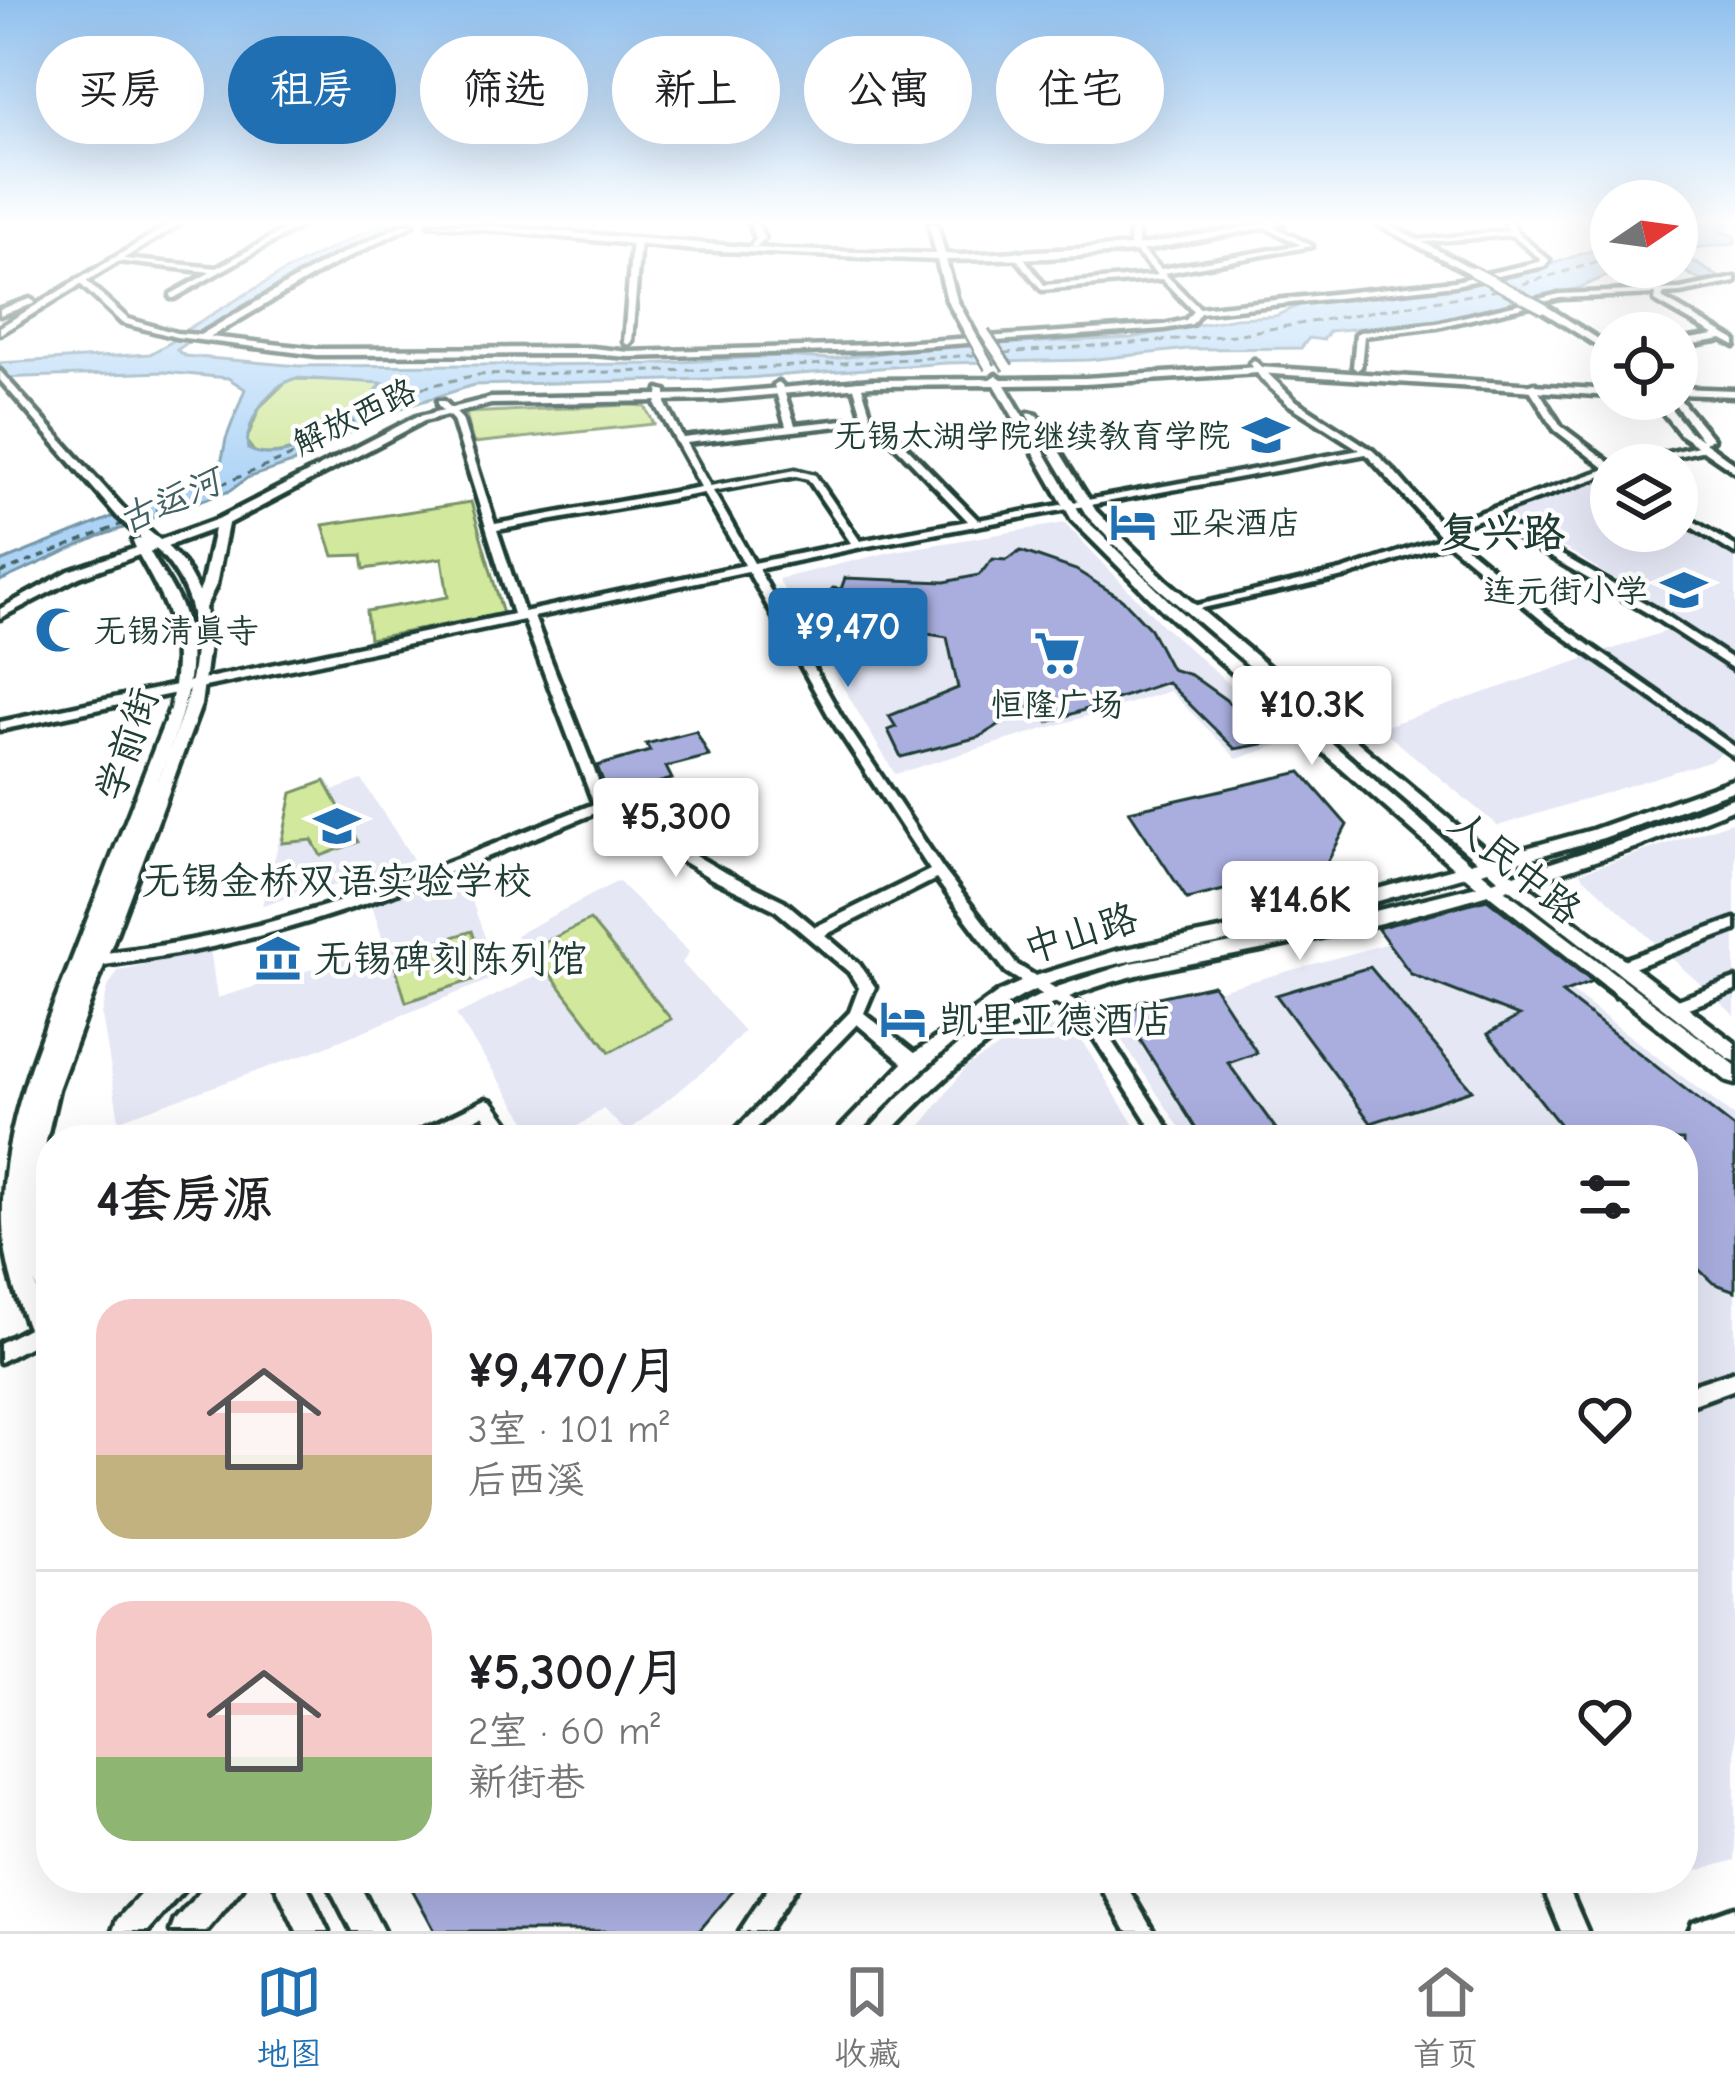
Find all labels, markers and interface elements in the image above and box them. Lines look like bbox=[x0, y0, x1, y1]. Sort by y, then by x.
chip: 买房 bbox=[36, 36, 204, 144]
chip: 租房 bbox=[228, 36, 396, 144]
chip: 筛选 bbox=[420, 36, 588, 144]
chip: 新上 bbox=[612, 36, 780, 144]
chip: 公寓 bbox=[804, 36, 972, 144]
chip: 住宅 bbox=[996, 36, 1164, 144]
north arrow bbox=[1590, 180, 1698, 288]
map controls bbox=[1590, 180, 1698, 552]
button: locate bbox=[1590, 312, 1698, 420]
street label: 解放西路 bbox=[287, 371, 422, 463]
school or university icon: 无锡太湖学院继续教育学院 bbox=[1241, 410, 1291, 460]
place label: 无锡太湖学院继续教育学院 bbox=[834, 417, 1230, 455]
button: layers bbox=[1590, 444, 1698, 552]
water label: 古运河 bbox=[112, 459, 232, 542]
hotel icon: 亚朵酒店 bbox=[1108, 497, 1158, 547]
place label: 亚朵酒店 bbox=[1169, 504, 1301, 542]
district label: 复兴路 bbox=[1439, 509, 1566, 558]
school or university icon: 连元街小学 bbox=[1659, 565, 1709, 615]
place label: 连元街小学 bbox=[1483, 572, 1648, 610]
pin: ¥9,470 bbox=[750, 588, 946, 690]
text: ¥9,470 bbox=[795, 604, 901, 649]
mosque icon: 无锡清真寺 bbox=[33, 605, 83, 655]
place label: 无锡清真寺 bbox=[94, 612, 259, 650]
supermarket icon: 恒隆广场 bbox=[1032, 628, 1082, 678]
pin: ¥10.3K bbox=[1214, 666, 1410, 768]
street label: 学前街 bbox=[87, 682, 168, 807]
text: ¥10.3K bbox=[1259, 682, 1365, 727]
place label: 恒隆广场 bbox=[991, 686, 1123, 724]
pin: ¥5,300 bbox=[578, 778, 774, 880]
text: ¥5,300 bbox=[620, 794, 732, 839]
school or university icon: 无锡金桥双语实验学校 bbox=[312, 801, 362, 851]
street label: 人民中路 bbox=[1440, 801, 1590, 934]
place label: 无锡金桥双语实验学校 bbox=[142, 859, 532, 904]
pin: ¥14.6K bbox=[1202, 861, 1398, 963]
text: ¥14.6K bbox=[1249, 877, 1351, 922]
street label: 中山路 bbox=[1018, 895, 1143, 972]
museum icon: 无锡碑刻陈列馆 bbox=[253, 933, 303, 983]
place label: 无锡碑刻陈列馆 bbox=[314, 937, 587, 982]
hotel icon: 凯里亚德酒店 bbox=[878, 994, 928, 1044]
place label: 凯里亚德酒店 bbox=[939, 998, 1173, 1043]
icon: filters bbox=[1572, 1164, 1638, 1230]
text: 4套房源 bbox=[96, 1170, 273, 1229]
text: ¥9,470/月 bbox=[468, 1341, 679, 1400]
icon: home bbox=[192, 1347, 336, 1491]
icon: heart bbox=[1572, 1386, 1638, 1452]
text: 3室 · 101 m² bbox=[468, 1407, 669, 1452]
text: 后西溪 bbox=[468, 1458, 585, 1503]
text: ¥5,300/月 bbox=[468, 1643, 687, 1702]
icon: home bbox=[192, 1649, 336, 1793]
icon: heart bbox=[1572, 1688, 1638, 1754]
text: 2室 · 60 m² bbox=[468, 1709, 660, 1754]
text: 新街巷 bbox=[468, 1760, 585, 1805]
tab: 地图 bbox=[256, 1959, 322, 2074]
tab: 收藏 bbox=[834, 1959, 900, 2074]
tab: 首页 bbox=[1413, 1959, 1479, 2074]

